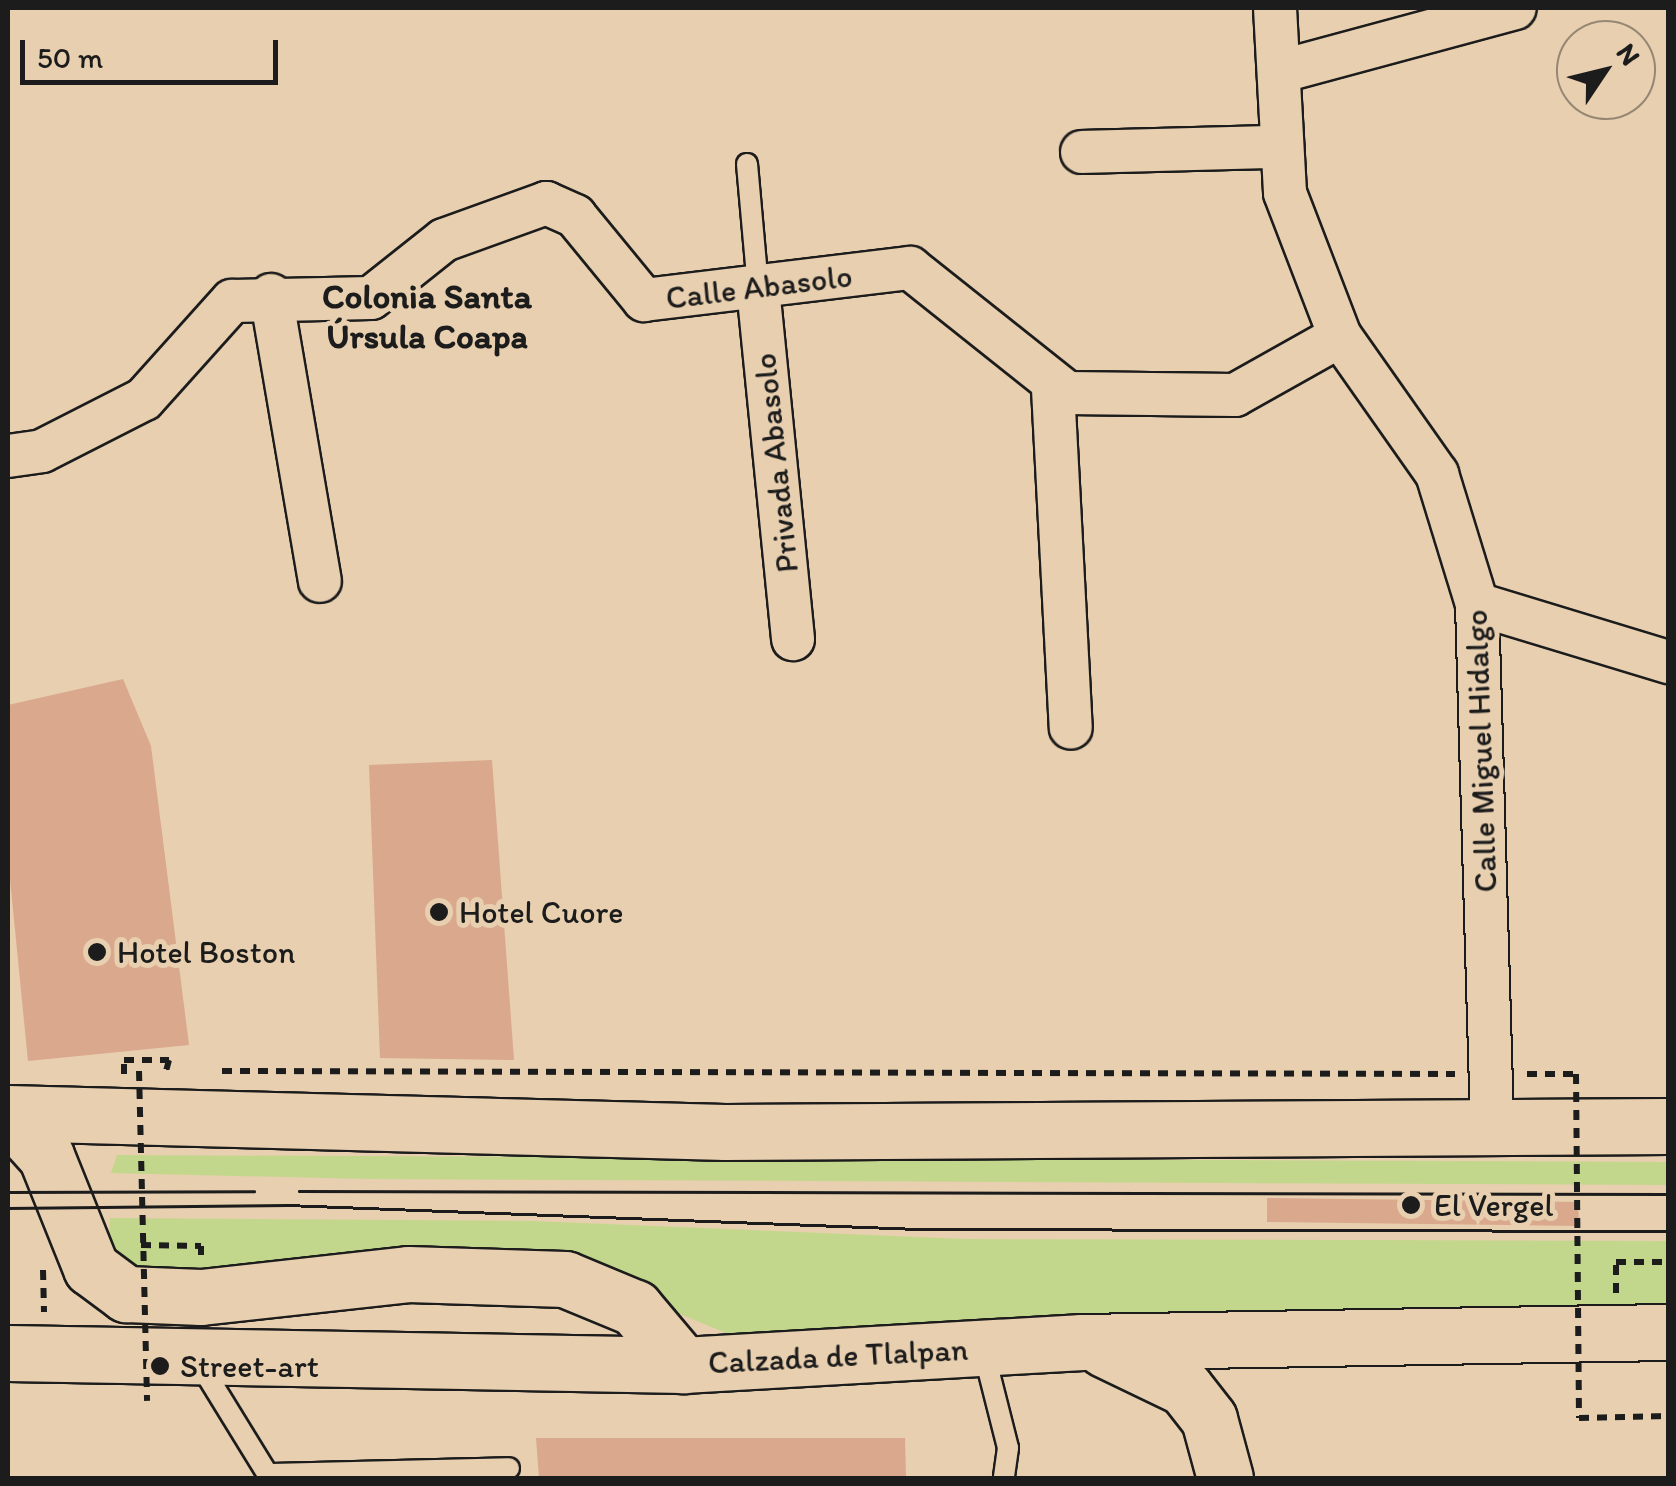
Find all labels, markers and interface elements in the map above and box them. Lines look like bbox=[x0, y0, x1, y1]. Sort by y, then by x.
scale bar bbox=[25, 20, 282, 82]
north arrow bbox=[1556, 20, 1656, 120]
text: N bbox=[1610, 36, 1648, 71]
text: 50 m bbox=[37, 39, 103, 76]
street label: Calle Abasolo bbox=[664, 257, 854, 317]
district label: Colonia Santa Úrsula Coapa bbox=[322, 275, 532, 357]
street label: Privada Abasolo bbox=[745, 351, 807, 575]
street label: Calle Miguel Hidalgo bbox=[1457, 609, 1505, 893]
place label: Hotel Cuore bbox=[459, 893, 623, 931]
marker: Hotel Cuore bbox=[428, 901, 450, 923]
place label: Hotel Boston bbox=[117, 933, 297, 971]
marker: Hotel Boston bbox=[86, 941, 108, 963]
place label: El Vergel bbox=[1434, 1186, 1554, 1224]
marker: El Vergel bbox=[1398, 1192, 1424, 1218]
street label: Calzada de Tlalpan bbox=[707, 1330, 969, 1382]
place label: Street-art bbox=[180, 1347, 319, 1385]
marker: Street-art bbox=[149, 1355, 171, 1377]

